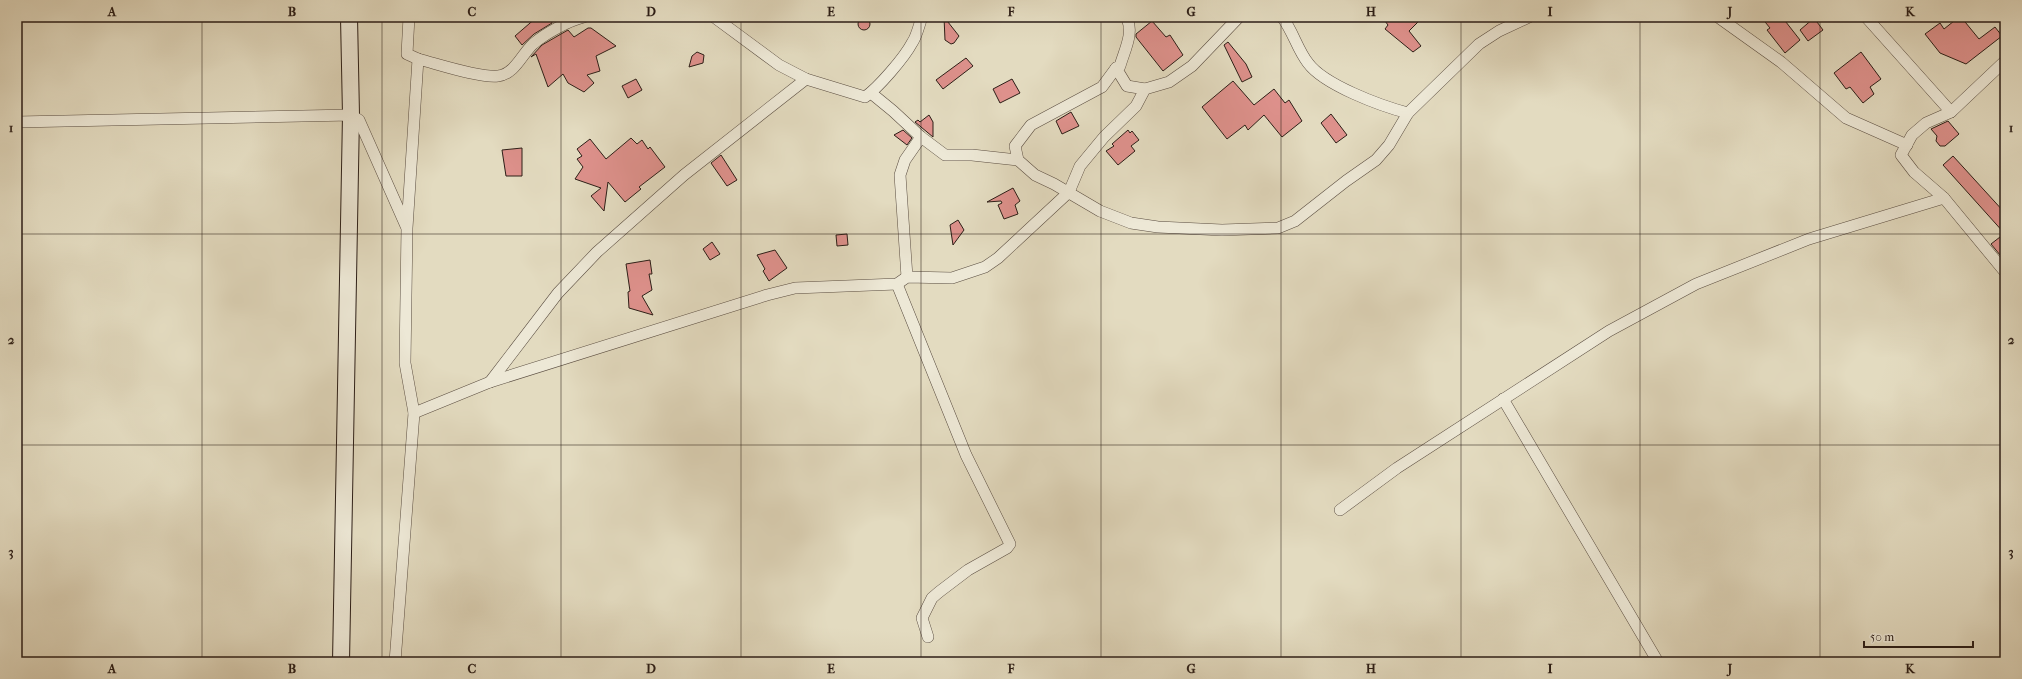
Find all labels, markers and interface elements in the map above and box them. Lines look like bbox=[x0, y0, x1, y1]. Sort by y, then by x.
text: A bbox=[107, 4, 117, 19]
text: B bbox=[288, 4, 297, 19]
text: C bbox=[468, 4, 477, 19]
text: D bbox=[646, 4, 656, 19]
text: E bbox=[827, 4, 835, 19]
text: F bbox=[1007, 4, 1015, 19]
text: G bbox=[1186, 4, 1196, 19]
text: H bbox=[1366, 4, 1377, 19]
text: I bbox=[1547, 4, 1553, 19]
text: J bbox=[1726, 4, 1733, 20]
text: K bbox=[1905, 4, 1916, 19]
text: 1 bbox=[9, 120, 14, 135]
text: 1 bbox=[2009, 120, 2014, 135]
text: 2 bbox=[8, 332, 15, 347]
text: 2 bbox=[2008, 332, 2015, 347]
text: 3 bbox=[8, 544, 14, 560]
text: 3 bbox=[2008, 544, 2014, 560]
scale bar bbox=[1864, 623, 1973, 649]
text: 50 m bbox=[1870, 630, 1894, 644]
text: A bbox=[107, 661, 117, 676]
text: B bbox=[288, 661, 297, 676]
text: C bbox=[468, 661, 477, 676]
text: D bbox=[646, 661, 656, 676]
text: E bbox=[827, 661, 835, 676]
text: F bbox=[1007, 661, 1015, 676]
text: G bbox=[1186, 661, 1196, 676]
text: H bbox=[1366, 661, 1377, 676]
text: I bbox=[1547, 661, 1553, 676]
text: J bbox=[1726, 661, 1733, 677]
text: K bbox=[1905, 661, 1916, 676]

